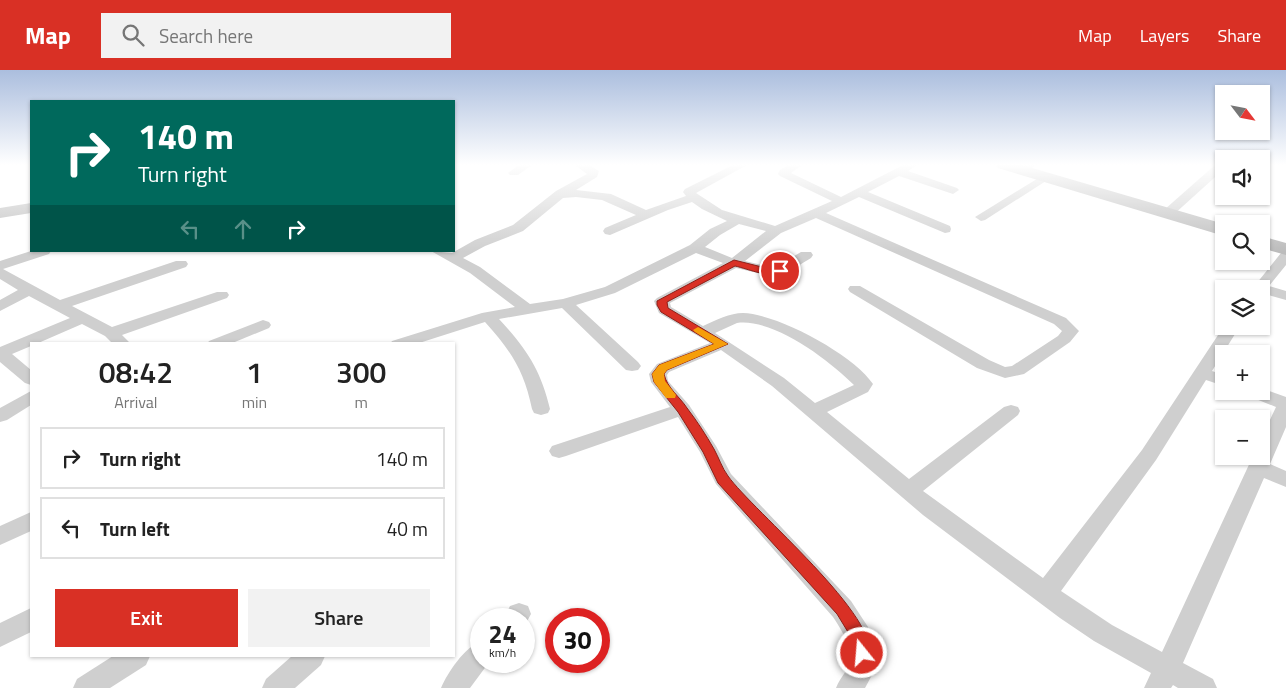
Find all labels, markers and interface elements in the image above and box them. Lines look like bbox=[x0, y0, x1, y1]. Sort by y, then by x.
search box bbox=[101, 13, 451, 58]
text: Map bbox=[25, 17, 71, 53]
icon: search bbox=[119, 21, 147, 49]
text: Search here bbox=[159, 21, 253, 50]
text: Map bbox=[1078, 22, 1112, 49]
text: Layers bbox=[1140, 22, 1189, 49]
text: Share bbox=[1217, 22, 1261, 49]
north arrow bbox=[1215, 85, 1270, 140]
map controls bbox=[1215, 85, 1270, 465]
text: 140 m bbox=[138, 109, 234, 163]
icon: right bbox=[55, 120, 120, 185]
button: sound bbox=[1215, 150, 1270, 205]
text: Turn right bbox=[138, 157, 227, 191]
icon: left bbox=[176, 215, 204, 243]
icon: ahead bbox=[229, 215, 257, 243]
icon: right bbox=[282, 215, 310, 243]
button: search bbox=[1215, 215, 1270, 270]
pin bbox=[759, 250, 801, 292]
icon: arrive bbox=[766, 257, 794, 285]
button: layers bbox=[1215, 280, 1270, 335]
button: + bbox=[1215, 345, 1270, 400]
text: 08:42 bbox=[99, 349, 173, 395]
text: 1 bbox=[246, 349, 263, 395]
text: 300 bbox=[336, 349, 386, 395]
text: Arrival bbox=[114, 390, 158, 414]
text: min bbox=[242, 390, 267, 414]
text: m bbox=[354, 390, 368, 414]
button: − bbox=[1215, 410, 1270, 465]
icon: right bbox=[57, 444, 85, 472]
text: Turn right bbox=[100, 444, 181, 473]
text: 140 m bbox=[376, 444, 428, 473]
icon: left bbox=[57, 514, 85, 542]
text: Turn left bbox=[100, 514, 170, 543]
text: 40 m bbox=[387, 514, 428, 543]
button: Exit bbox=[55, 589, 238, 647]
button: Share bbox=[248, 589, 430, 647]
speed limit sign: 30 bbox=[545, 608, 610, 673]
text: 24 bbox=[488, 615, 517, 653]
position arrow bbox=[835, 626, 887, 678]
text: km/h bbox=[489, 643, 516, 662]

